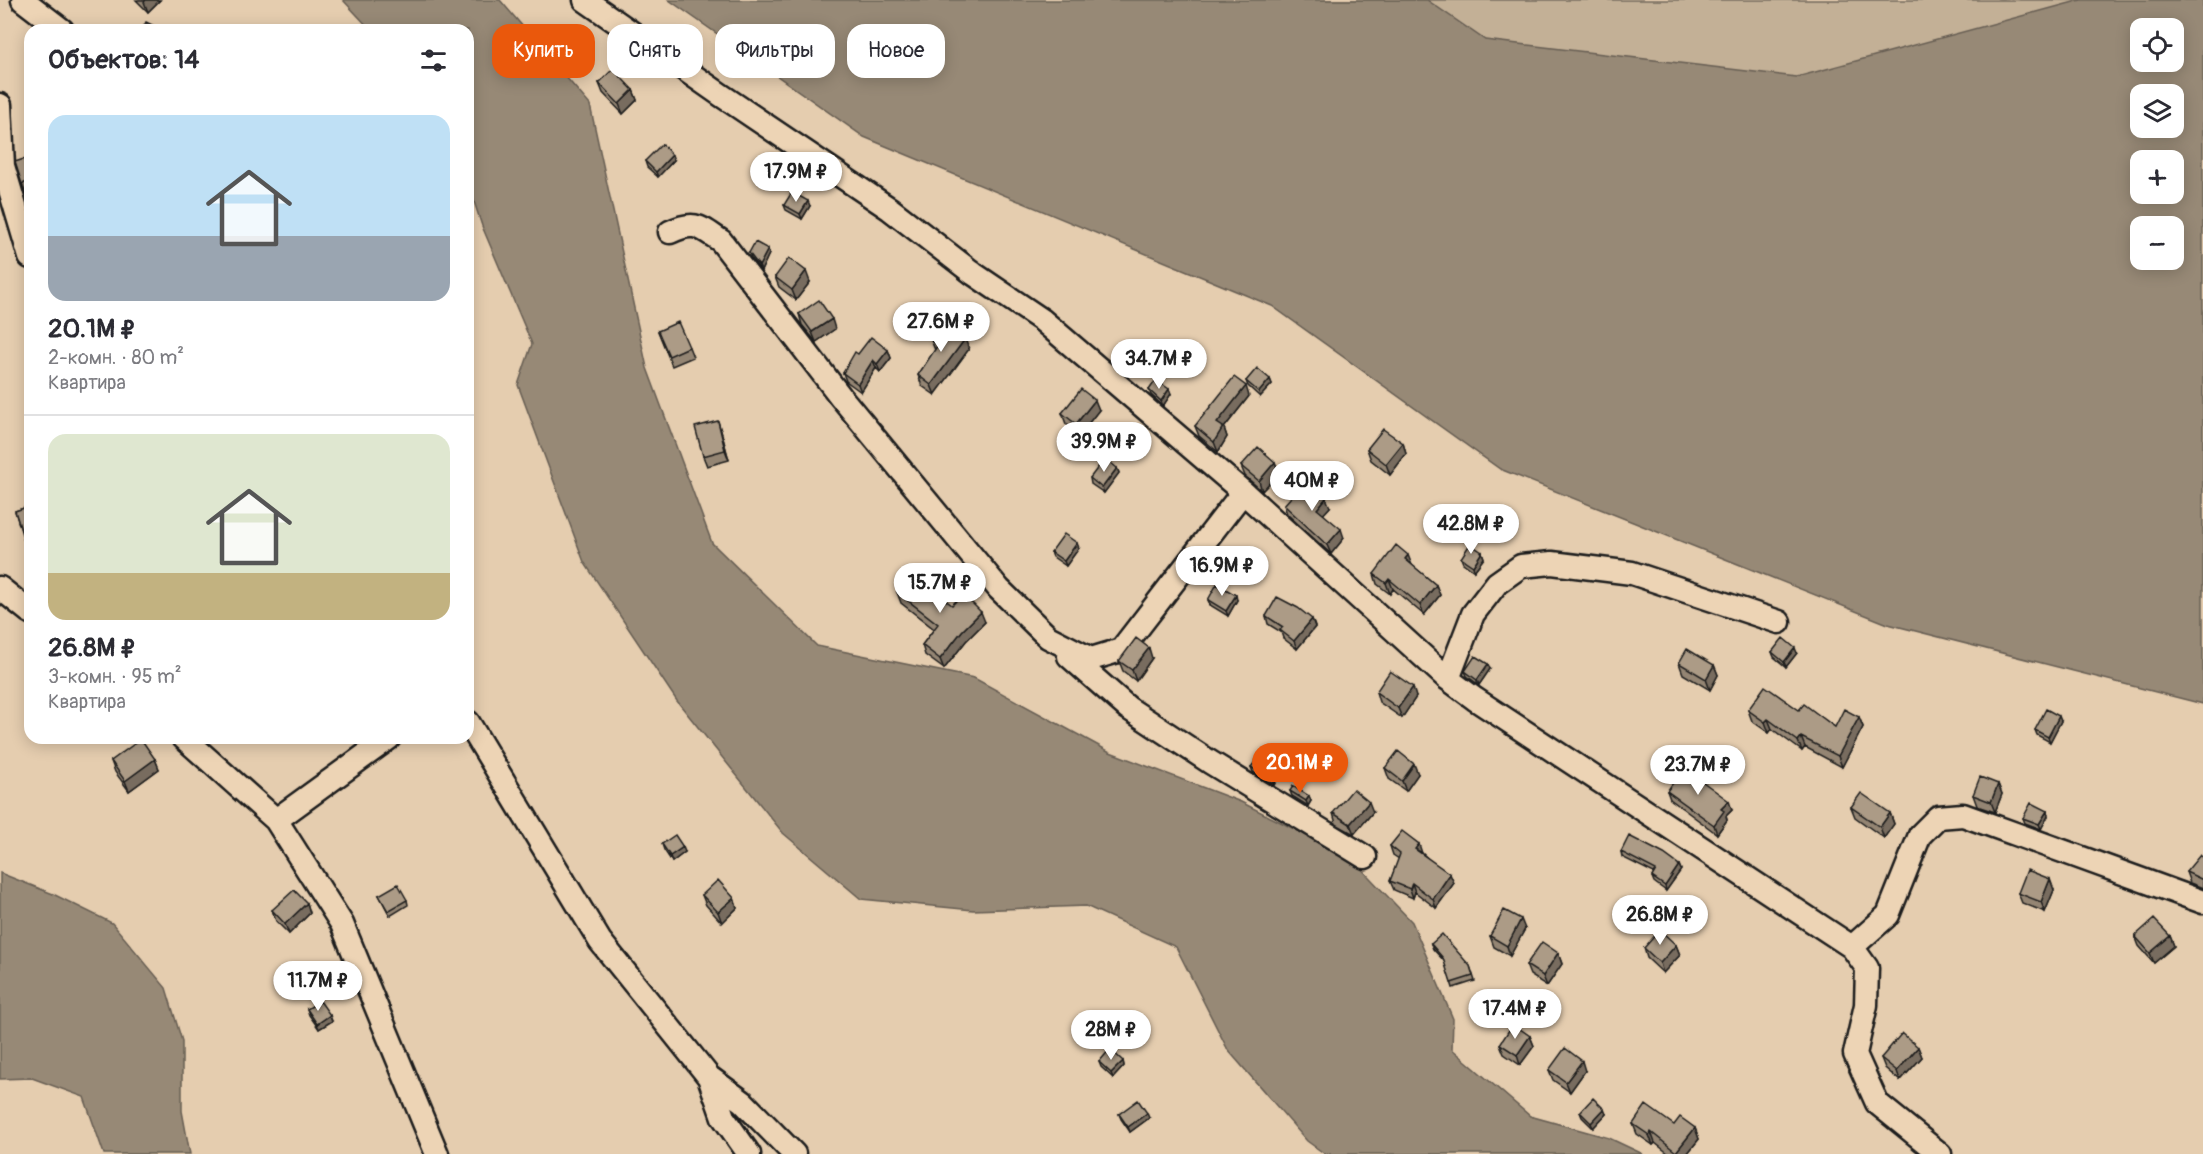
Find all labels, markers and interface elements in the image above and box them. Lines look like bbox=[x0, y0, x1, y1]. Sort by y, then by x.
map controls bbox=[2130, 18, 2184, 270]
button: locate bbox=[2130, 18, 2184, 72]
chip: Купить bbox=[492, 24, 595, 78]
chip: Снять bbox=[607, 24, 703, 78]
chip: Фильтры bbox=[715, 24, 835, 78]
chip: Новое bbox=[847, 24, 945, 78]
text: Объектов: 14 bbox=[48, 44, 199, 76]
icon: filters bbox=[417, 44, 450, 77]
button: layers bbox=[2130, 84, 2184, 138]
button: + bbox=[2130, 150, 2184, 204]
pin: 17.9M ₽ bbox=[741, 152, 851, 203]
icon: home bbox=[195, 154, 303, 262]
text: 17.9M ₽ bbox=[764, 159, 828, 184]
button: − bbox=[2130, 216, 2184, 270]
pin: 27.6M ₽ bbox=[886, 302, 996, 353]
text: 27.6M ₽ bbox=[907, 309, 975, 334]
text: 20.1M ₽ bbox=[48, 313, 136, 345]
pin: 34.7M ₽ bbox=[1104, 339, 1214, 390]
text: 2-комн. · 80 m² bbox=[48, 345, 184, 370]
text: 34.7M ₽ bbox=[1125, 346, 1193, 371]
text: Квартира bbox=[48, 370, 126, 395]
pin: 39.9M ₽ bbox=[1049, 422, 1159, 473]
text: 39.9M ₽ bbox=[1071, 429, 1137, 454]
pin: 40M ₽ bbox=[1270, 461, 1354, 512]
text: 40M ₽ bbox=[1284, 468, 1340, 493]
icon: home bbox=[195, 473, 303, 581]
pin: 42.8M ₽ bbox=[1416, 504, 1526, 555]
text: 42.8M ₽ bbox=[1437, 511, 1505, 536]
pin: 16.9M ₽ bbox=[1167, 546, 1277, 597]
text: 16.9M ₽ bbox=[1190, 553, 1254, 578]
pin: 15.7M ₽ bbox=[885, 563, 995, 614]
text: 15.7M ₽ bbox=[908, 570, 972, 595]
text: 26.8M ₽ bbox=[48, 632, 136, 664]
text: 3-комн. · 95 m² bbox=[48, 664, 182, 689]
text: Квартира bbox=[48, 689, 126, 714]
pin: 20.1M ₽ bbox=[1245, 743, 1355, 794]
pin: 23.7M ₽ bbox=[1643, 745, 1753, 796]
text: 20.1M ₽ bbox=[1266, 750, 1334, 775]
text: 23.7M ₽ bbox=[1664, 752, 1732, 777]
pin: 26.8M ₽ bbox=[1605, 895, 1715, 946]
text: 26.8M ₽ bbox=[1626, 902, 1694, 927]
pin: 11.7M ₽ bbox=[263, 961, 373, 1012]
text: 11.7M ₽ bbox=[287, 968, 349, 993]
pin: 17.4M ₽ bbox=[1460, 989, 1570, 1040]
text: 17.4M ₽ bbox=[1482, 996, 1548, 1021]
pin: 28M ₽ bbox=[1069, 1010, 1153, 1061]
text: 28M ₽ bbox=[1085, 1017, 1137, 1042]

